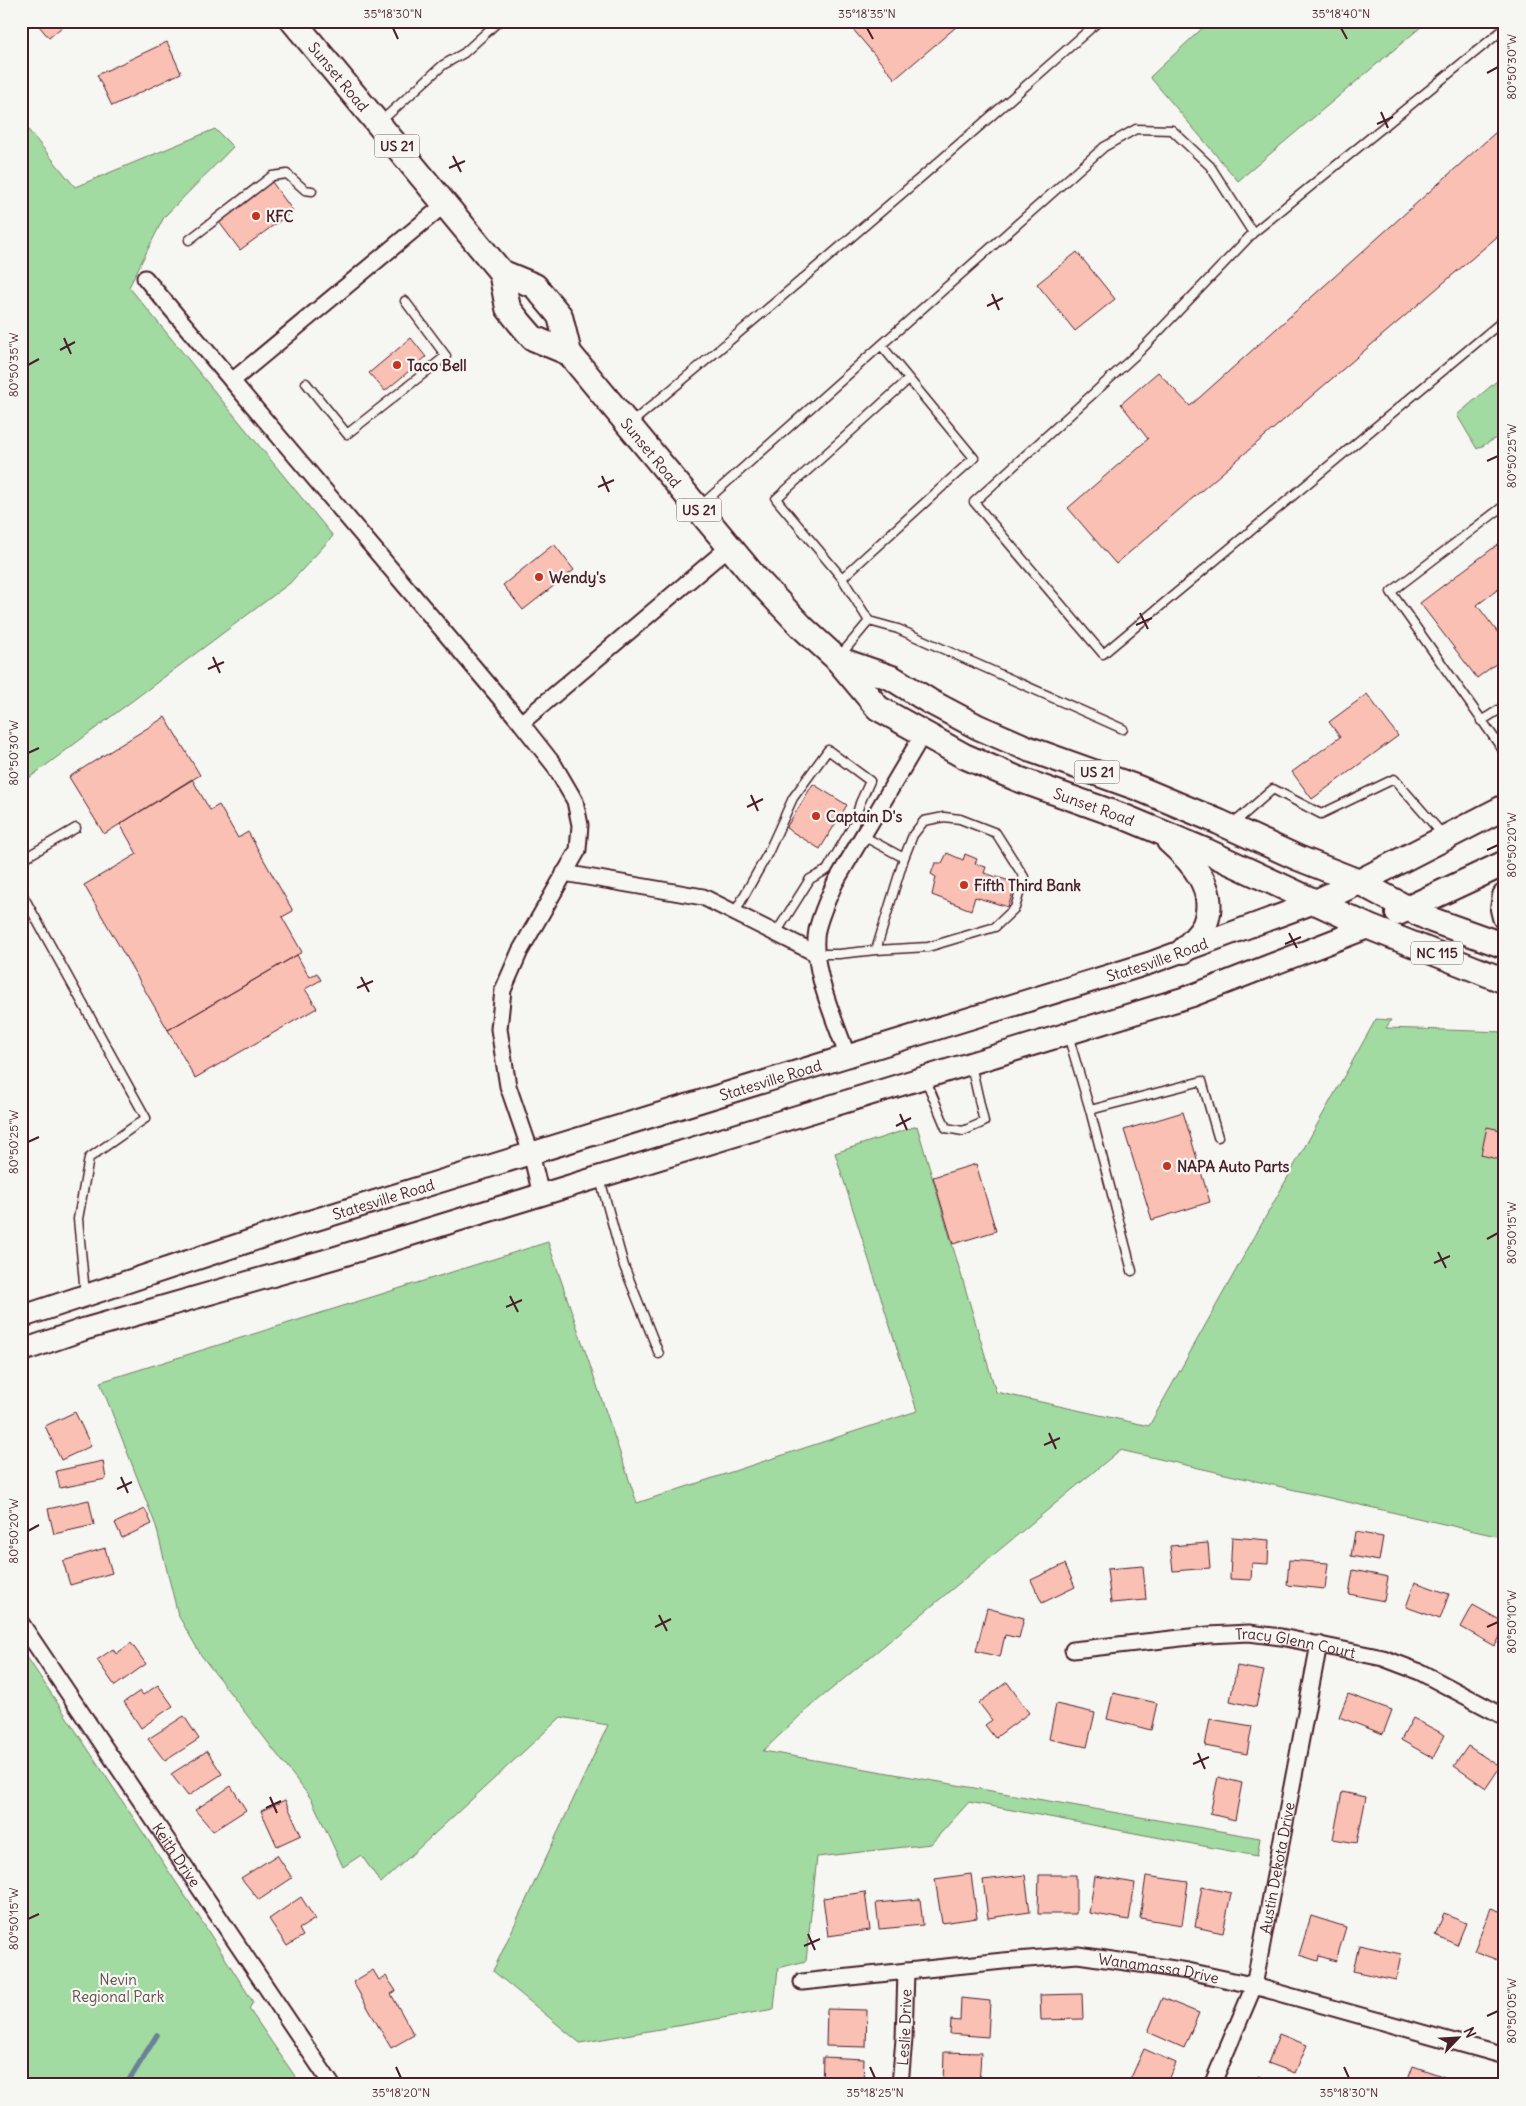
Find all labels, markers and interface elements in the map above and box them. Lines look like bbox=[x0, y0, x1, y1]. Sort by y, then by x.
text: 35°18'30"N bbox=[364, 6, 422, 21]
text: 35°18'35"N bbox=[838, 6, 896, 21]
text: 35°18'40"N bbox=[1312, 6, 1370, 21]
text: 80°50'30"W bbox=[1504, 34, 1519, 100]
street label: Sunset Road bbox=[305, 38, 373, 115]
road number: US 21 bbox=[374, 134, 420, 158]
place label: KFC bbox=[266, 207, 294, 226]
marker: KFC bbox=[250, 210, 262, 222]
text: 80°50'35"W bbox=[6, 333, 21, 397]
place label: Taco Bell bbox=[407, 356, 467, 375]
marker: Taco Bell bbox=[391, 359, 403, 371]
street label: Sunset Road bbox=[617, 414, 686, 491]
text: 80°50'25"W bbox=[1504, 424, 1519, 488]
road number: US 21 bbox=[676, 498, 722, 522]
place label: Wendy's bbox=[549, 568, 606, 588]
marker: Wendy's bbox=[533, 571, 545, 583]
text: 80°50'30"W bbox=[6, 720, 21, 786]
road number: US 21 bbox=[1074, 760, 1120, 784]
street label: Sunset Road bbox=[1051, 783, 1138, 830]
place label: Captain D's bbox=[826, 807, 902, 827]
marker: Captain D's bbox=[810, 810, 822, 822]
text: 80°50'20"W bbox=[1504, 812, 1519, 878]
place label: Fifth Third Bank bbox=[974, 876, 1081, 895]
marker: Fifth Third Bank bbox=[958, 879, 970, 891]
street label: Statesville Road bbox=[1104, 933, 1210, 985]
road number: NC 115 bbox=[1411, 941, 1463, 964]
street label: Statesville Road bbox=[717, 1055, 824, 1104]
text: 80°50'25"W bbox=[6, 1110, 21, 1174]
place label: NAPA Auto Parts bbox=[1177, 1157, 1290, 1176]
marker: NAPA Auto Parts bbox=[1161, 1160, 1173, 1172]
street label: Statesville Road bbox=[330, 1174, 437, 1224]
text: 80°50'15"W bbox=[1504, 1202, 1519, 1264]
text: 80°50'20"W bbox=[6, 1498, 21, 1564]
text: 80°50'10"W bbox=[1504, 1590, 1519, 1654]
street label: Tracy Glenn Court bbox=[1234, 1623, 1357, 1662]
street label: Austin Dekota Drive bbox=[1255, 1800, 1298, 1935]
street label: Keith Drive bbox=[148, 1819, 205, 1890]
text: 80°50'15"W bbox=[6, 1888, 21, 1950]
street label: Wanamassa Drive bbox=[1097, 1949, 1221, 1987]
park label: Nevin Regional Park bbox=[72, 1970, 165, 2006]
text: 80°50'05"W bbox=[1504, 1978, 1519, 2044]
street label: Leslie Drive bbox=[892, 1989, 915, 2066]
north arrow bbox=[1434, 2014, 1484, 2064]
text: N bbox=[1460, 2024, 1480, 2041]
text: 35°18'20"N bbox=[372, 2085, 430, 2100]
text: 35°18'25"N bbox=[846, 2085, 904, 2100]
text: 35°18'30"N bbox=[1320, 2085, 1378, 2100]

